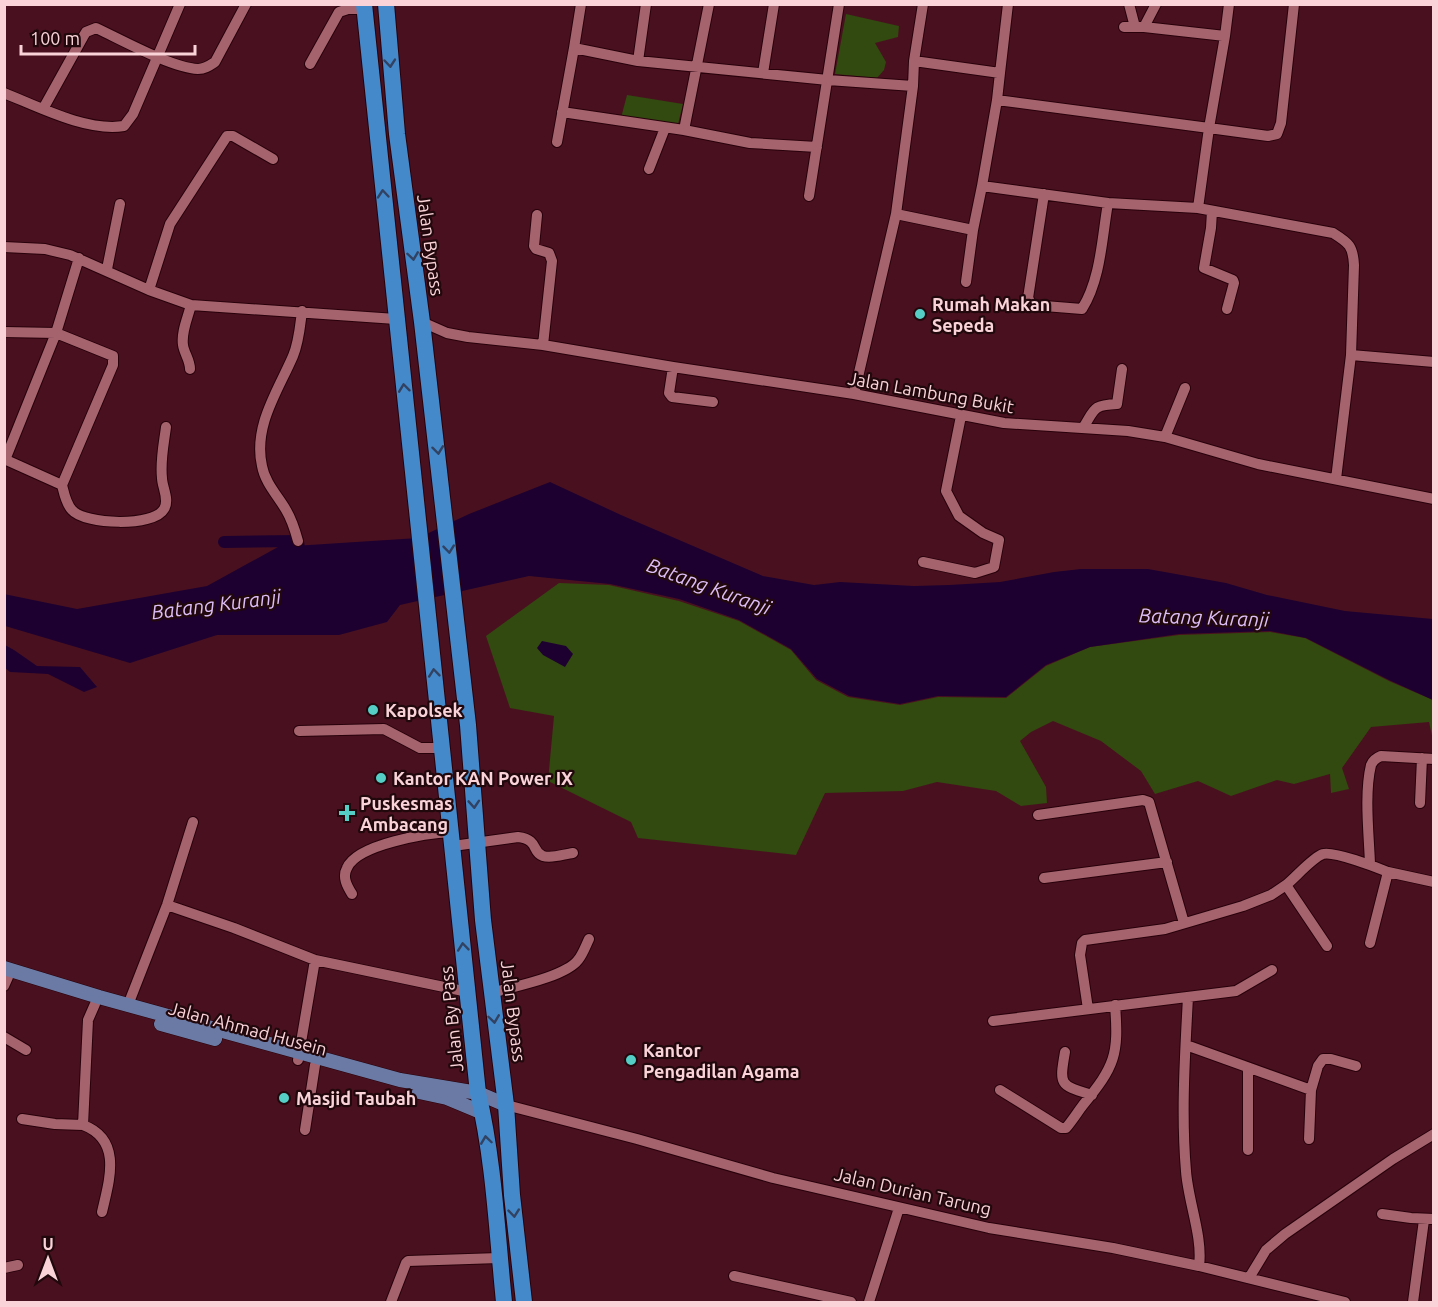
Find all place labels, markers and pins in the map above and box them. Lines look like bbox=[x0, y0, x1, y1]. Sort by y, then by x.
place label: Rumah Makan Sepeda bbox=[932, 294, 1050, 335]
marker: Rumah Makan Sepeda bbox=[913, 307, 927, 321]
place label: Kapolsek bbox=[385, 700, 463, 720]
marker: Kapolsek bbox=[366, 703, 380, 717]
place label: Kantor KAN Power IX bbox=[393, 768, 573, 788]
marker: Kantor KAN Power IX bbox=[374, 771, 388, 785]
place label: Puskesmas Ambacang bbox=[360, 793, 453, 834]
marker: Puskesmas Ambacang bbox=[338, 804, 356, 822]
place label: Kantor Pengadilan Agama bbox=[643, 1040, 800, 1081]
marker: Kantor Pengadilan Agama bbox=[624, 1053, 638, 1067]
place label: Masjid Taubah bbox=[296, 1088, 416, 1108]
marker: Masjid Taubah bbox=[277, 1091, 291, 1105]

